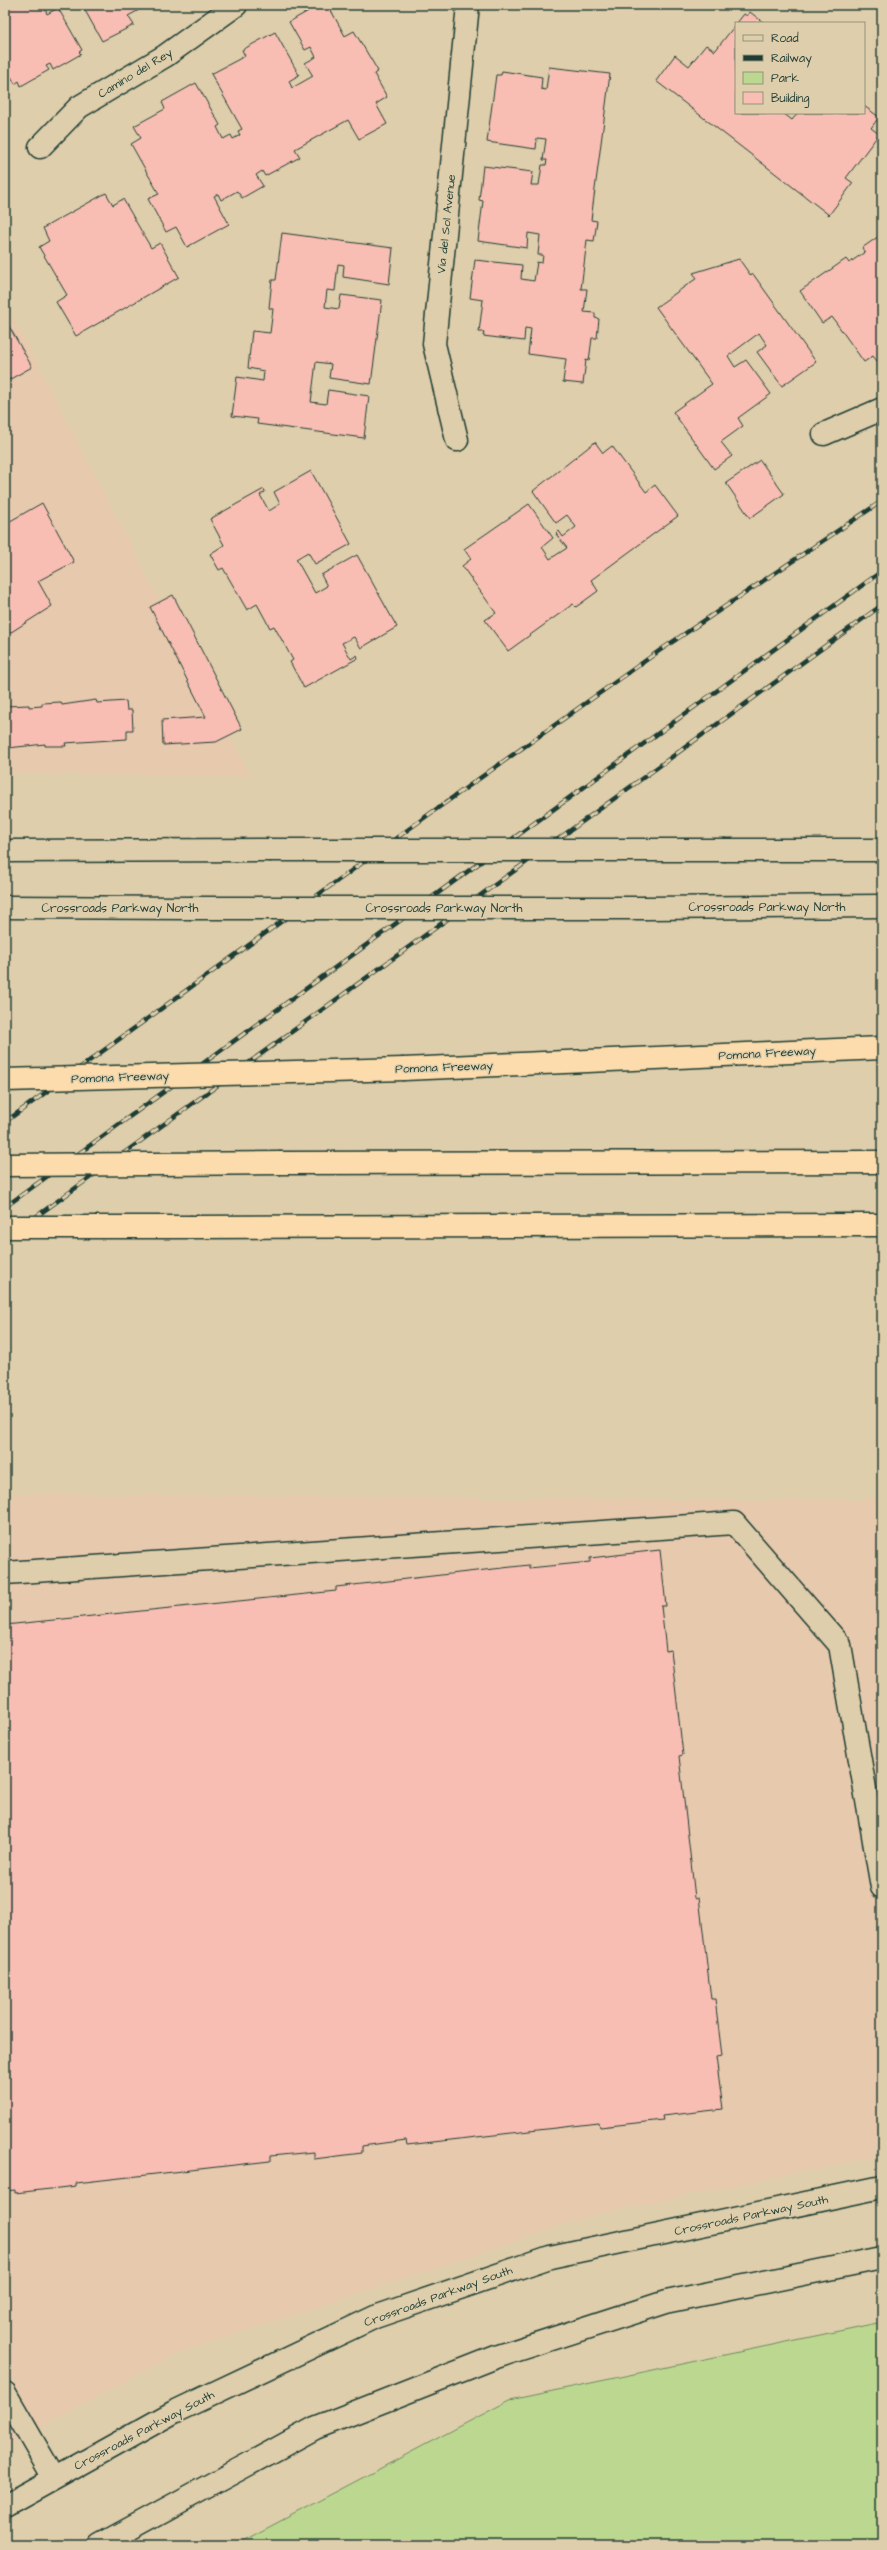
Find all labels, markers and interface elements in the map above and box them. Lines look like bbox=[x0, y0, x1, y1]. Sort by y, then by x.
legend bbox=[735, 22, 865, 114]
text: Road bbox=[771, 30, 799, 47]
street label: Camino del Rey bbox=[95, 44, 177, 103]
text: Railway bbox=[771, 50, 812, 68]
text: Park bbox=[771, 70, 799, 87]
text: Building bbox=[771, 90, 809, 108]
street label: Via del Sol Avenue bbox=[433, 173, 460, 275]
street label: Crossroads Parkway North bbox=[688, 899, 846, 917]
street label: Crossroads Parkway North bbox=[41, 900, 199, 918]
street label: Crossroads Parkway North bbox=[365, 900, 523, 918]
street label: Pomona Freeway bbox=[718, 1042, 817, 1066]
street label: Pomona Freeway bbox=[395, 1057, 494, 1079]
street label: Pomona Freeway bbox=[71, 1067, 170, 1089]
street label: Crossroads Parkway South bbox=[673, 2191, 830, 2241]
street label: Crossroads Parkway South bbox=[362, 2262, 515, 2332]
street label: Crossroads Parkway South bbox=[71, 2386, 218, 2476]

